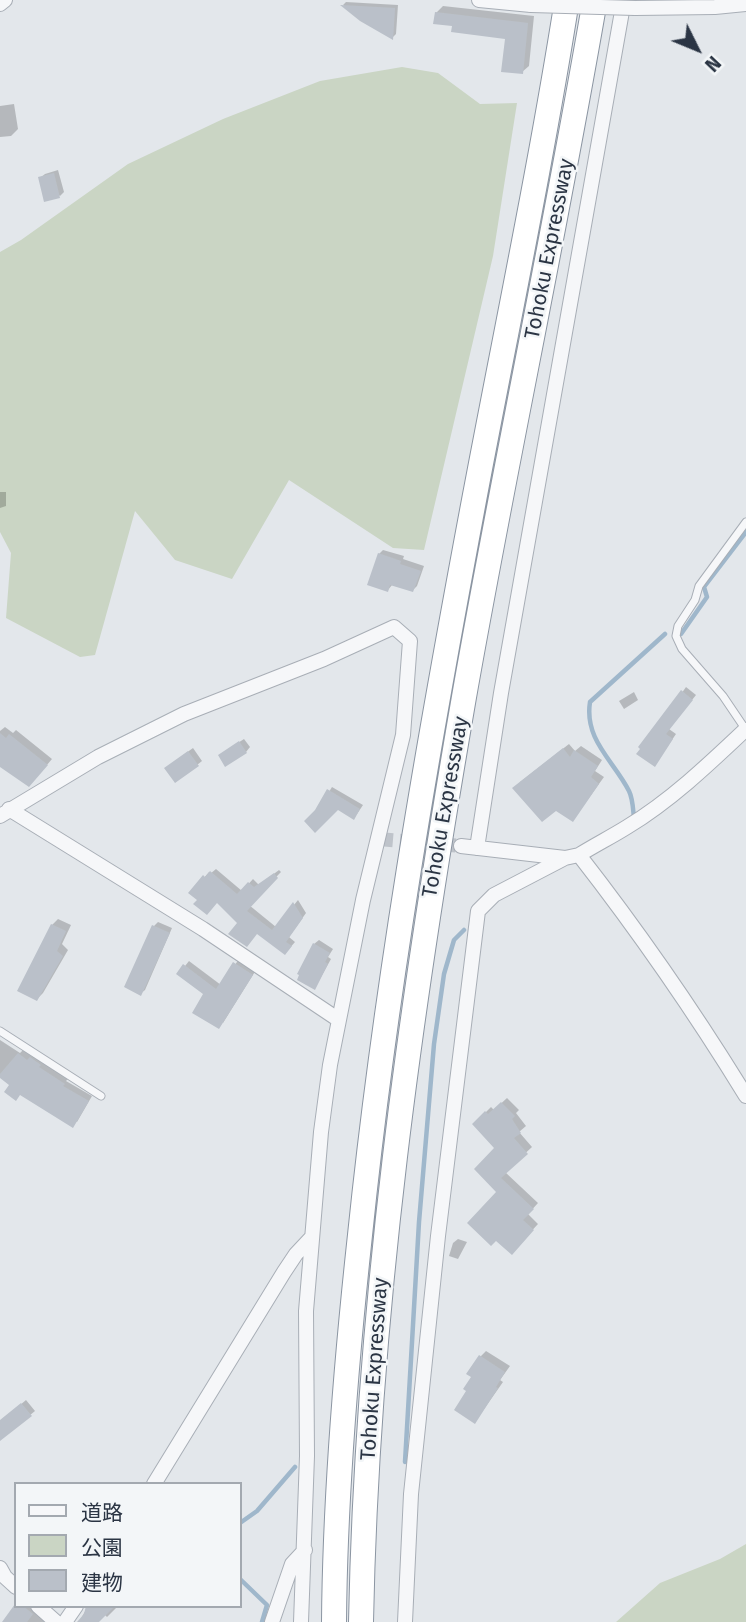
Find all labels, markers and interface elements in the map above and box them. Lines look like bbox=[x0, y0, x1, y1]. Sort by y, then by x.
north arrow bbox=[662, 14, 732, 84]
text: N bbox=[700, 51, 725, 76]
street label: Tohoku Expressway bbox=[520, 157, 580, 341]
street label: Tohoku Expressway bbox=[418, 715, 474, 899]
street label: Tohoku Expressway bbox=[356, 1277, 394, 1461]
legend bbox=[14, 1482, 242, 1608]
text: 道路 bbox=[81, 1500, 123, 1526]
text: 公園 bbox=[81, 1535, 123, 1561]
text: 建物 bbox=[81, 1570, 123, 1596]

